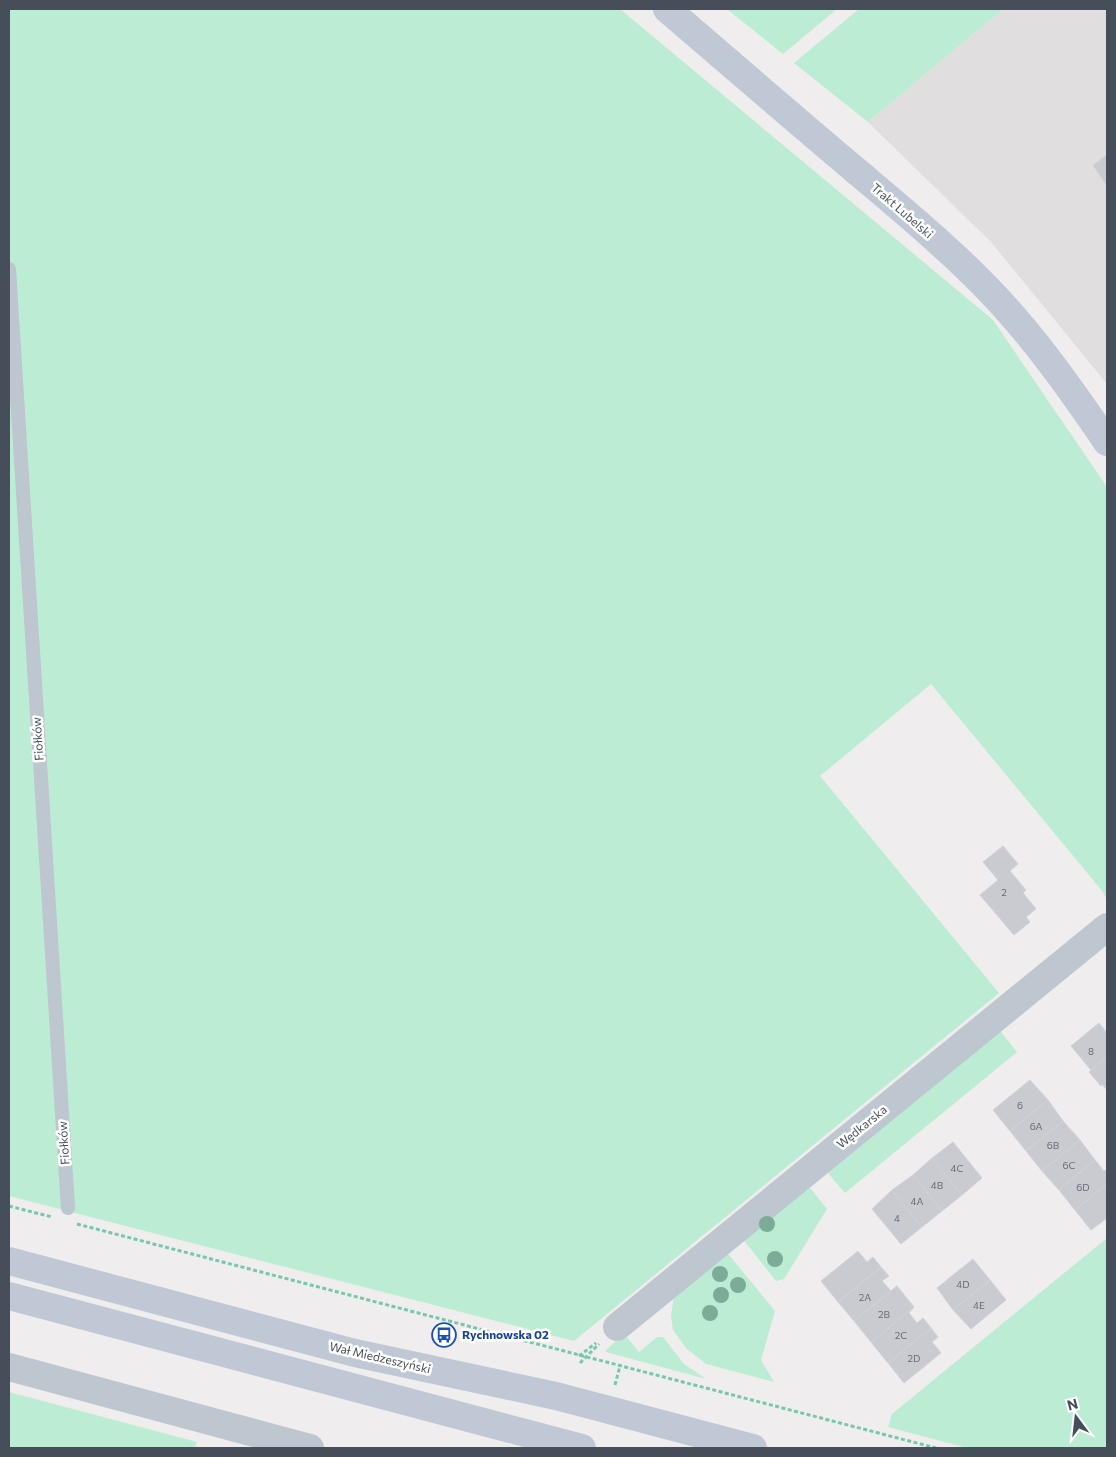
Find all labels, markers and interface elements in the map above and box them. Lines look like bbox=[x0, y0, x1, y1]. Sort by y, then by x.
street label: Trakt Lubelski bbox=[869, 180, 936, 241]
street label: Fiołków bbox=[28, 716, 46, 761]
house number: 2 bbox=[1001, 886, 1007, 898]
house number: 8 bbox=[1088, 1045, 1094, 1057]
house number: 6 bbox=[1017, 1099, 1023, 1111]
street label: Wędkarska bbox=[834, 1102, 889, 1151]
street label: Fiołków bbox=[54, 1120, 72, 1165]
house number: 6A bbox=[1030, 1120, 1042, 1132]
house number: 6B bbox=[1047, 1139, 1060, 1151]
house number: 6C bbox=[1063, 1159, 1076, 1171]
house number: 4C bbox=[951, 1162, 964, 1174]
house number: 4B bbox=[931, 1179, 944, 1191]
house number: 6D bbox=[1076, 1181, 1090, 1193]
house number: 4A bbox=[911, 1195, 924, 1207]
house number: 4 bbox=[894, 1212, 900, 1224]
house number: 4D bbox=[956, 1278, 970, 1290]
house number: 2A bbox=[859, 1291, 871, 1303]
house number: 4E bbox=[973, 1299, 985, 1311]
house number: 2B bbox=[878, 1308, 891, 1320]
bus stop icon: Rychnowska 02 bbox=[431, 1322, 457, 1348]
place label: Rychnowska 02 bbox=[462, 1327, 549, 1341]
house number: 2C bbox=[895, 1329, 907, 1341]
street label: Wał Miedzeszyński bbox=[328, 1339, 432, 1375]
house number: 2D bbox=[908, 1352, 920, 1364]
north arrow bbox=[1051, 1392, 1101, 1442]
text: N bbox=[1065, 1394, 1080, 1414]

